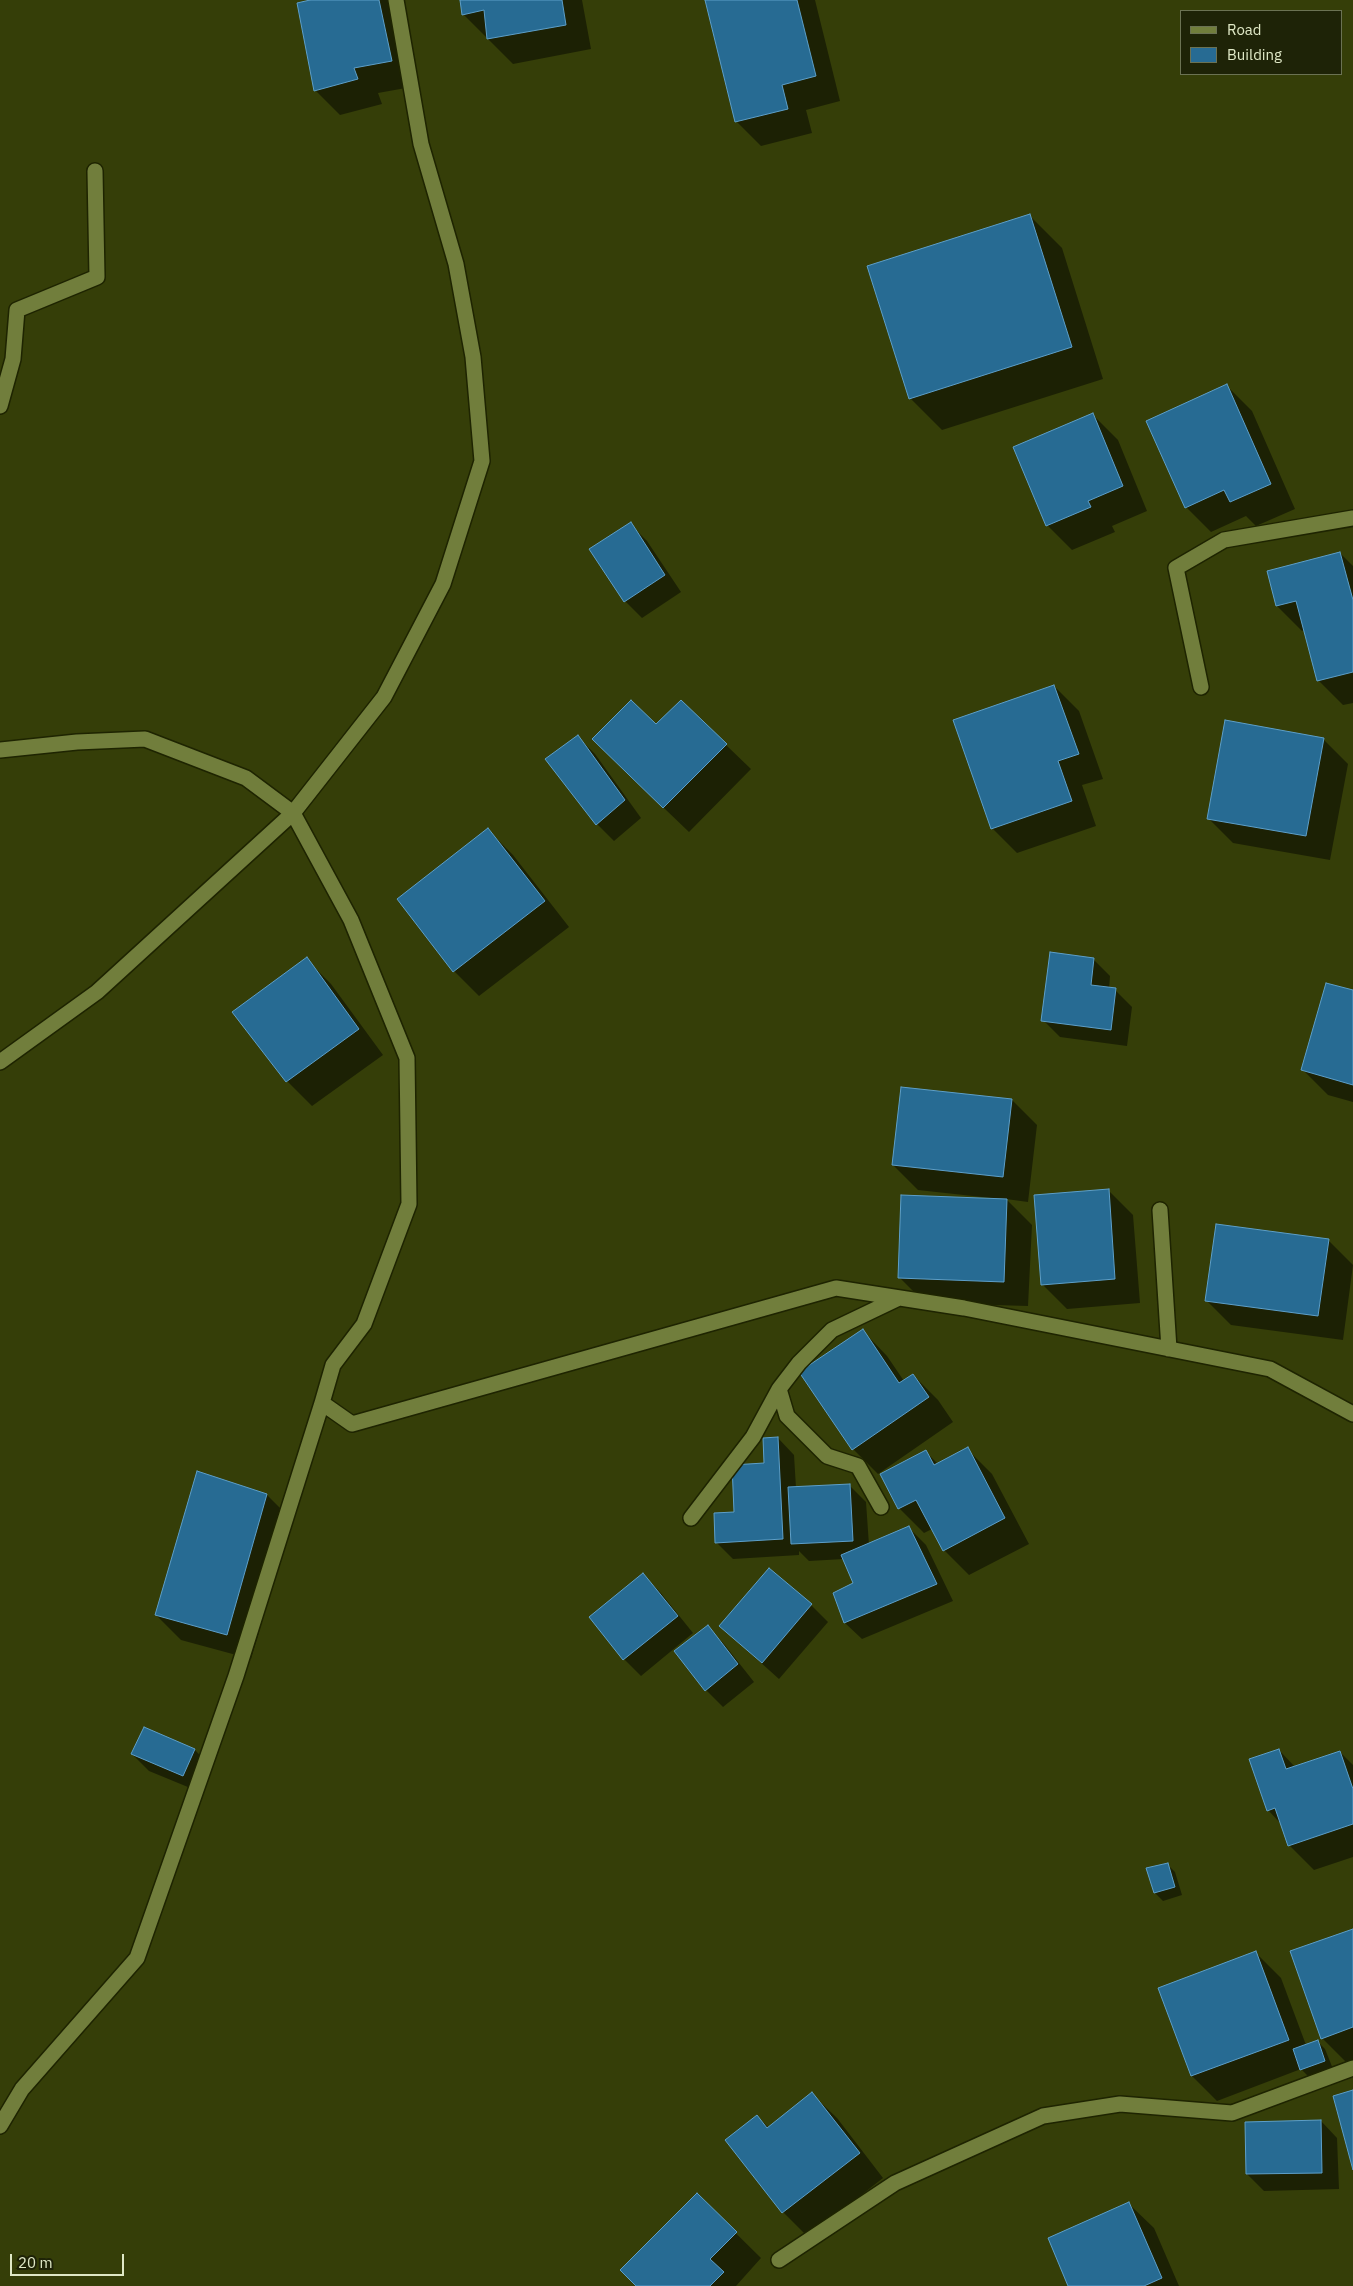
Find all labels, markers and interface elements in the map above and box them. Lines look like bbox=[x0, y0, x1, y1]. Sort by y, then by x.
legend bbox=[1180, 10, 1343, 75]
text: Road bbox=[1227, 20, 1262, 39]
text: Building bbox=[1227, 45, 1282, 64]
scale bar bbox=[12, 2244, 126, 2276]
text: 20 m bbox=[18, 2253, 53, 2272]

